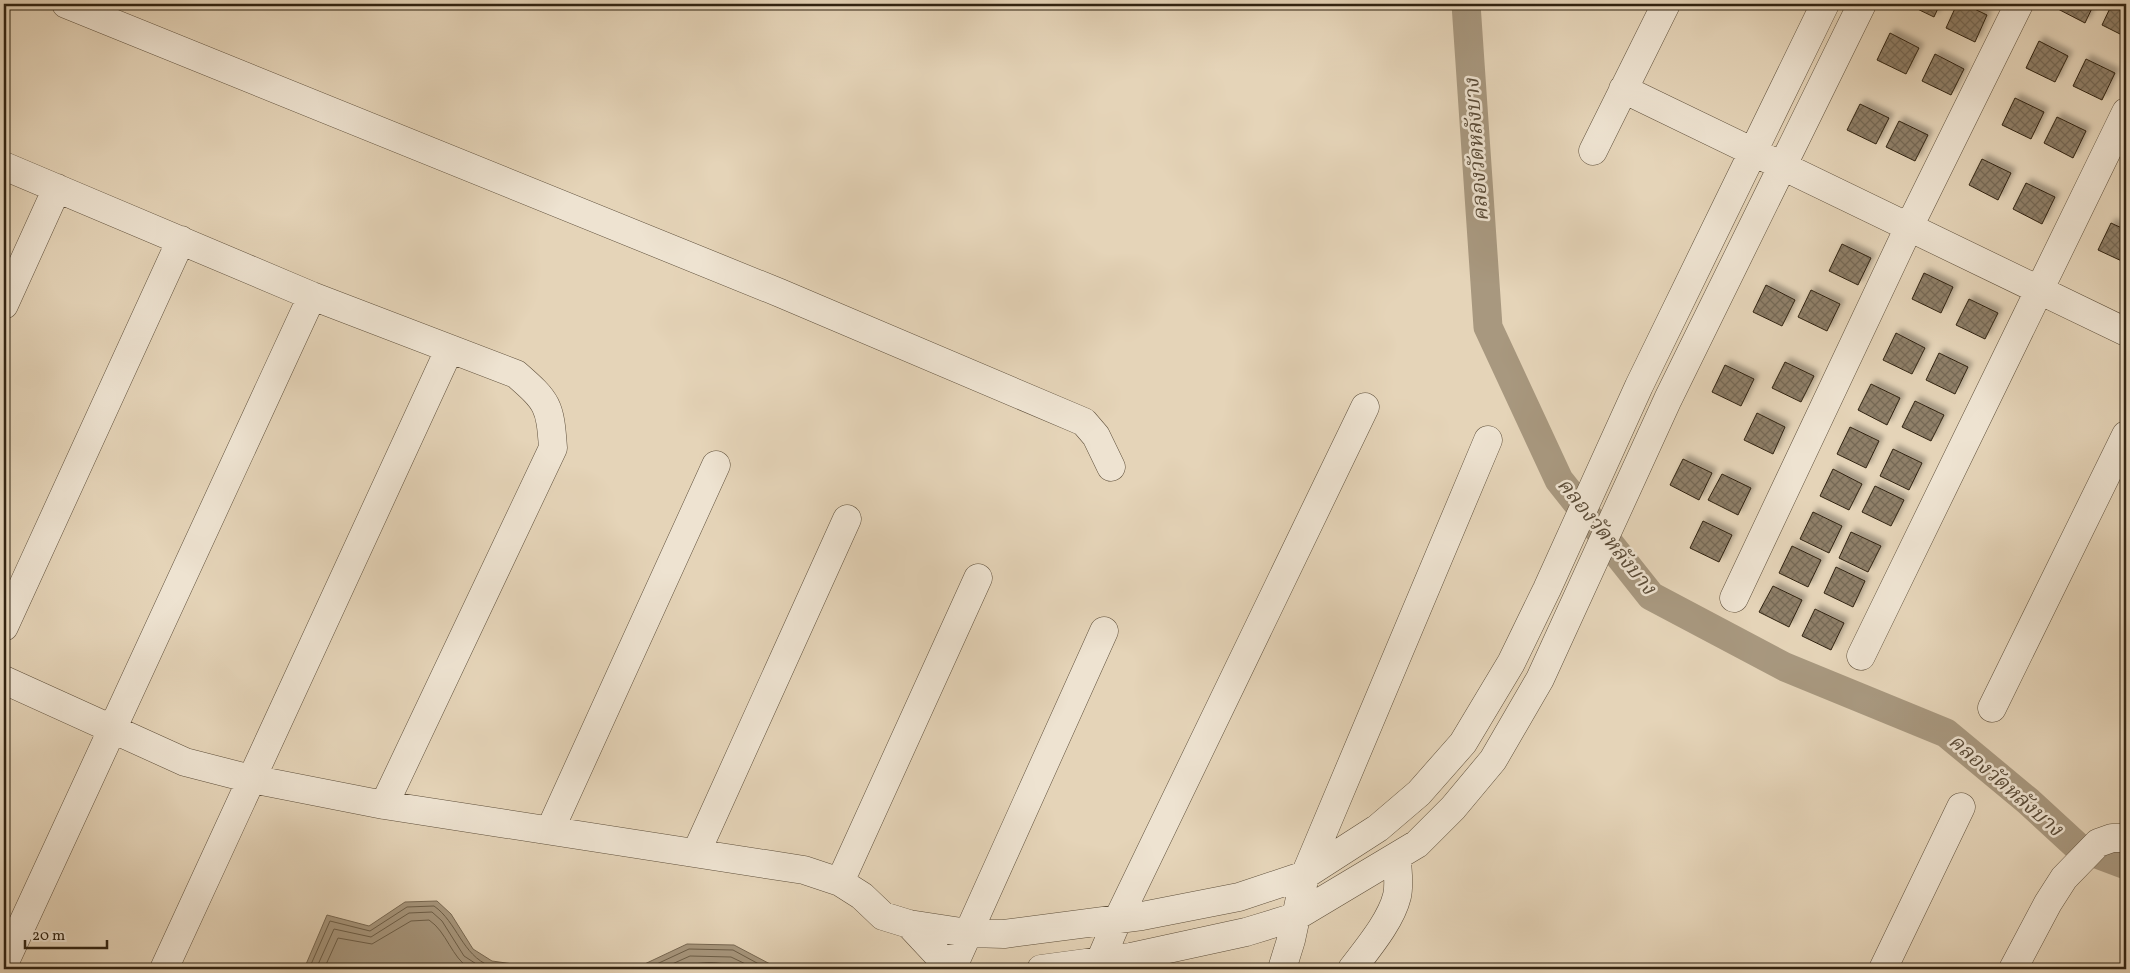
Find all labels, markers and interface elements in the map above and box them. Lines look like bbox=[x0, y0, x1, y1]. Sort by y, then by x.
water label: คลองวัดหลังบาง bbox=[1458, 76, 1497, 222]
water label: คลองวัดหลังบาง bbox=[1550, 472, 1663, 603]
water label: คลองวัดหลังบาง bbox=[1941, 728, 2070, 845]
scale bar bbox=[25, 918, 108, 950]
text: 20 m bbox=[32, 926, 65, 947]

